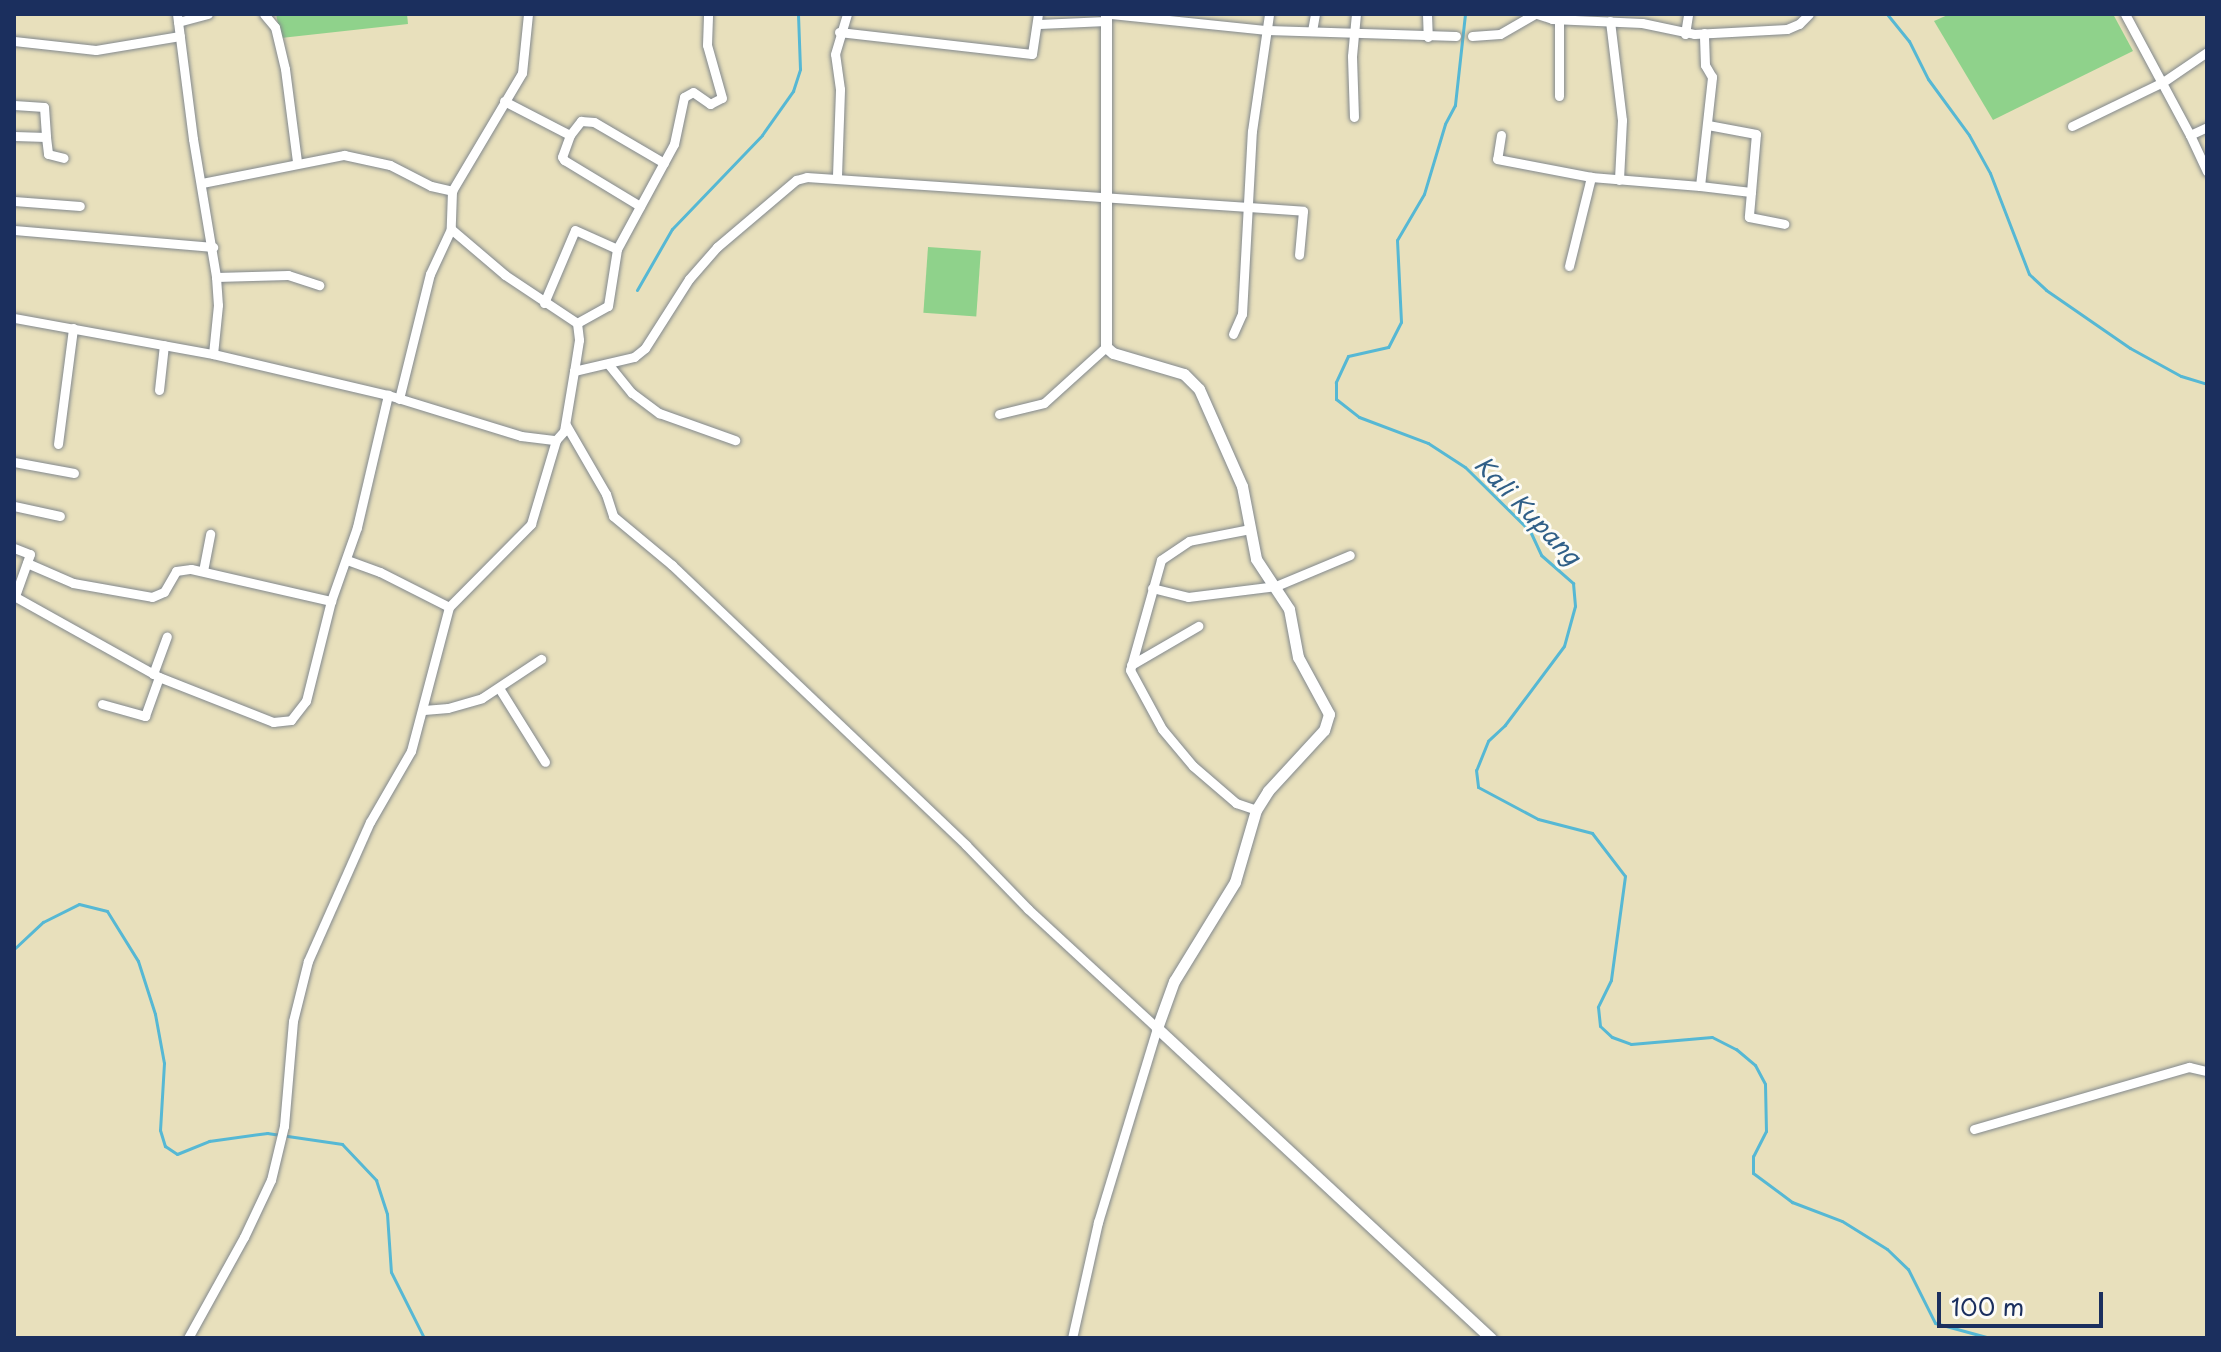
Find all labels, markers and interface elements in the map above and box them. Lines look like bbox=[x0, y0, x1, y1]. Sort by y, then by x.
water label: Kali Kupang bbox=[1469, 449, 1587, 571]
scale bar bbox=[1941, 1276, 2107, 1326]
text: 100 m bbox=[1951, 1288, 2024, 1324]

